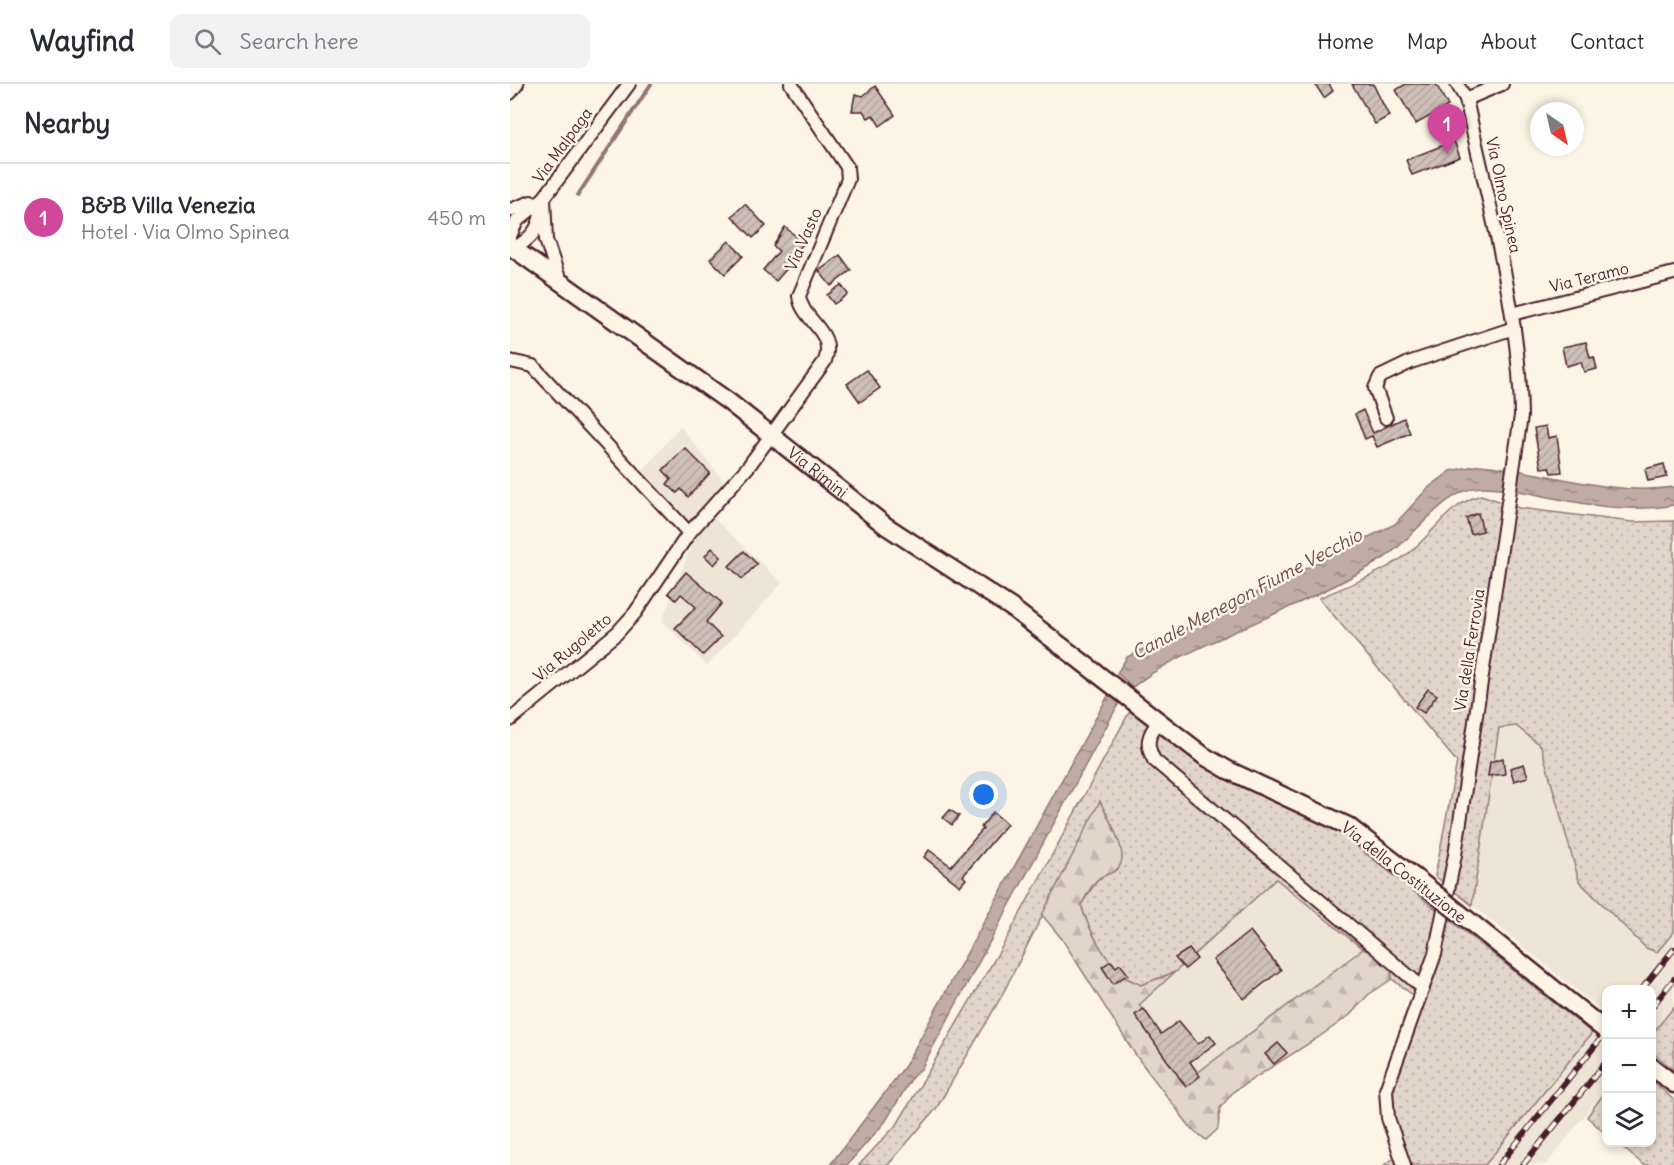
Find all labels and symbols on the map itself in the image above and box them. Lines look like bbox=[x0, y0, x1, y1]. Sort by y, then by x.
north arrow bbox=[1530, 102, 1584, 156]
street label: Via Malpaga bbox=[528, 103, 596, 187]
pin: 1 bbox=[1428, 104, 1466, 154]
street label: Via Olmo Spinea bbox=[1482, 135, 1526, 255]
street label: Via Vasto bbox=[780, 204, 826, 274]
street label: Via Teramo bbox=[1547, 258, 1631, 296]
street label: Via Rimini bbox=[784, 442, 852, 502]
water label: Canale Menegon Fiume Vecchio bbox=[1128, 523, 1367, 664]
street label: Via della Ferrovia bbox=[1449, 587, 1489, 713]
street label: Via Rugoletto bbox=[529, 609, 615, 685]
your location bbox=[969, 780, 998, 809]
street label: Via della Costituzione bbox=[1338, 817, 1470, 927]

